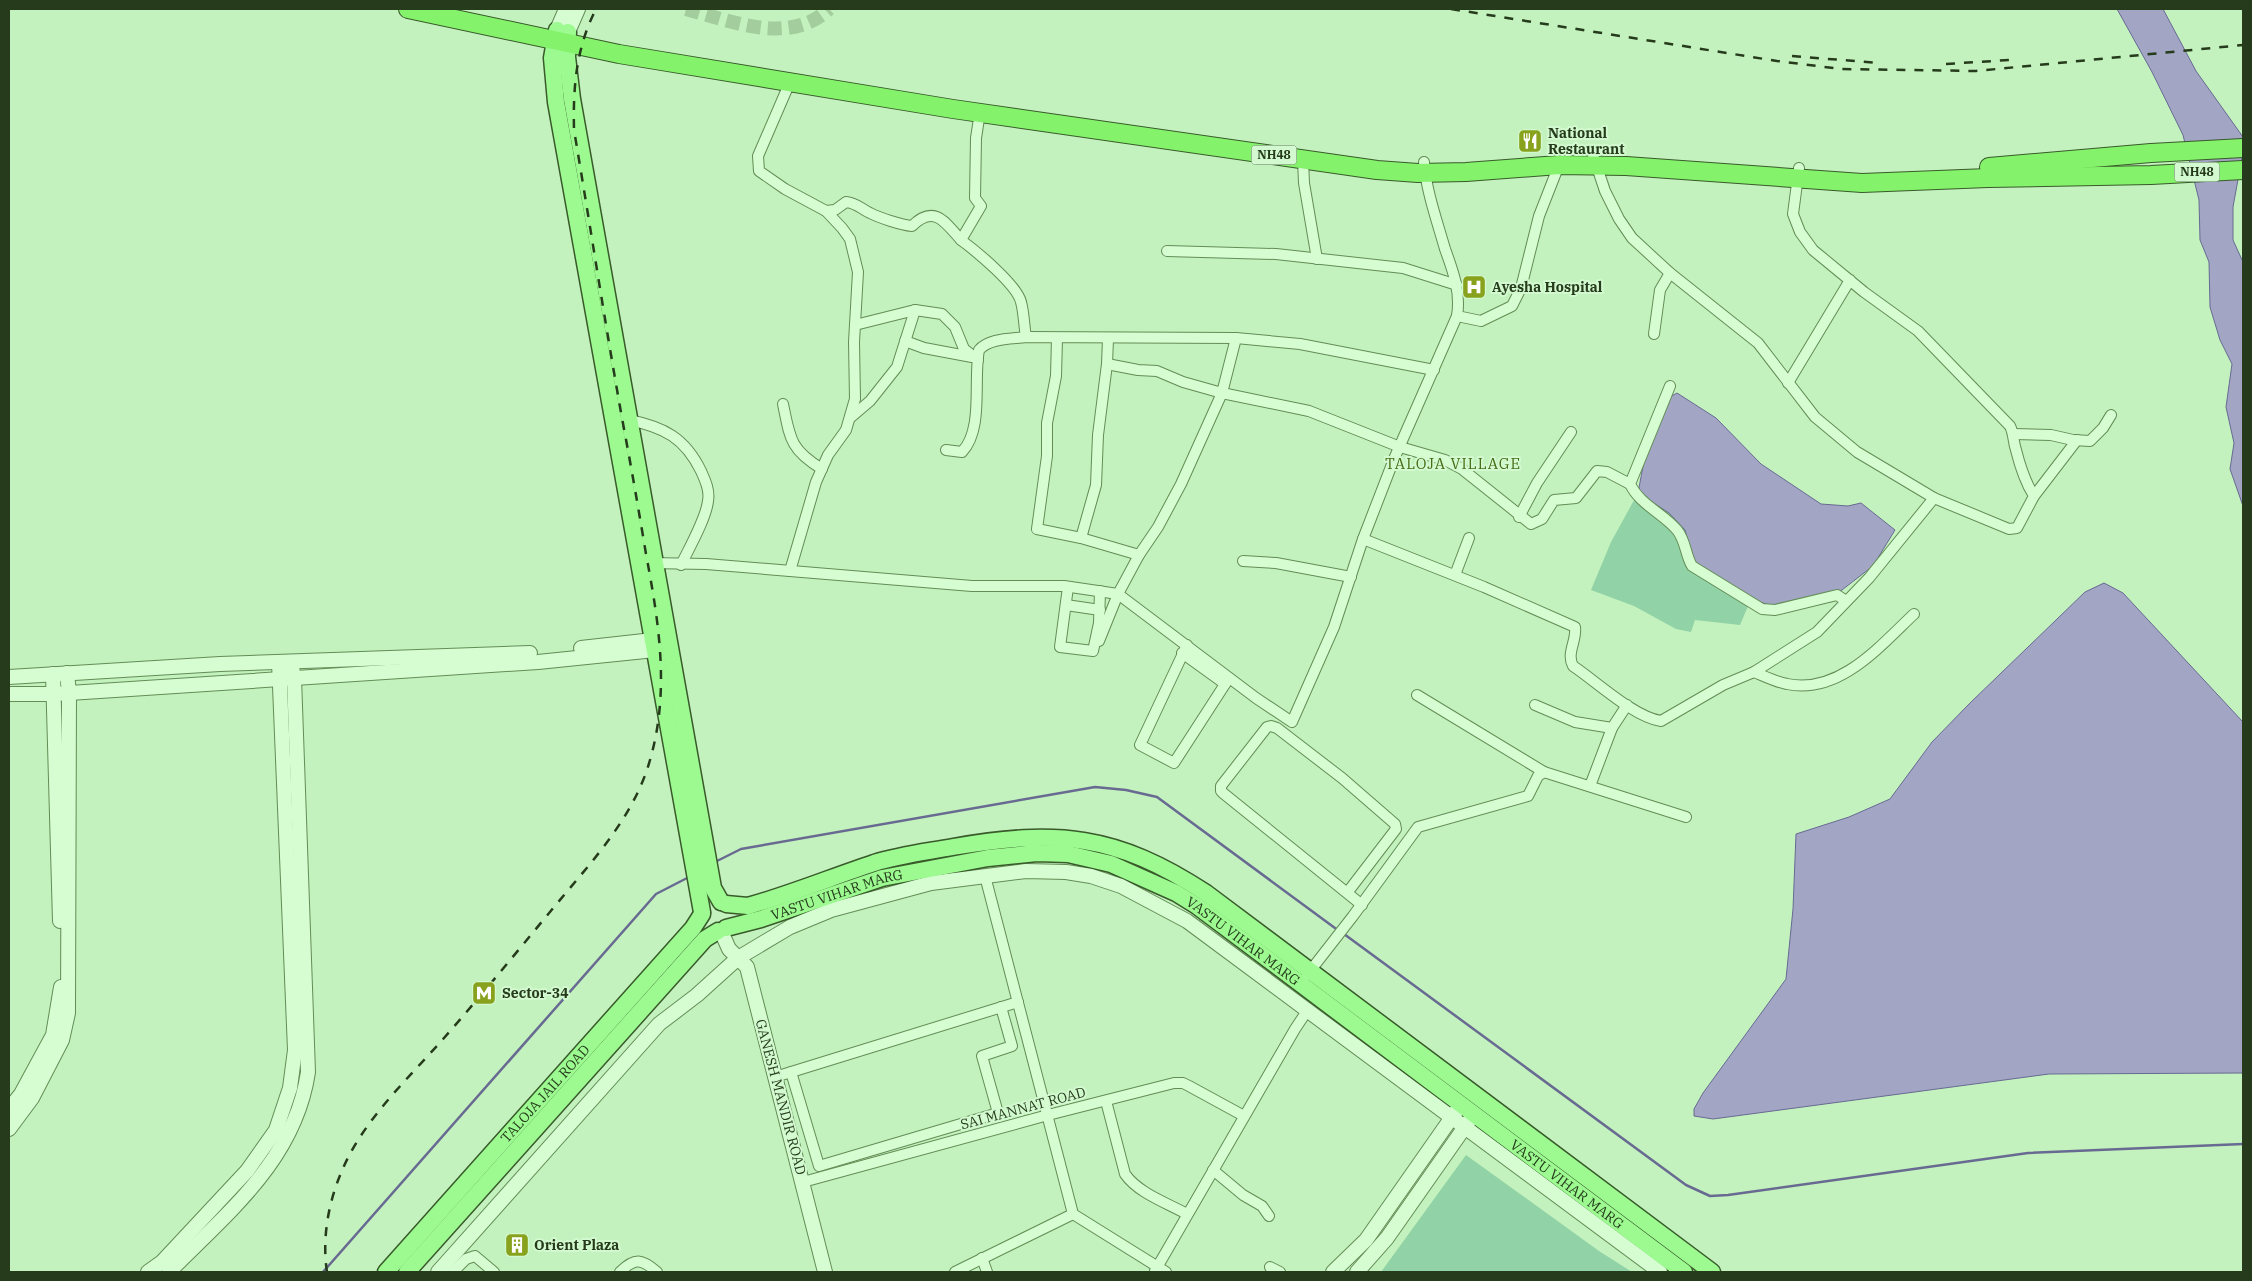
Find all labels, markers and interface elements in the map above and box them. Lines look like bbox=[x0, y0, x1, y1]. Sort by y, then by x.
place label: National Restaurant bbox=[1548, 124, 1625, 158]
restaurant icon: National Restaurant bbox=[1517, 128, 1543, 154]
road number: NH48 bbox=[1252, 146, 1296, 164]
road number: NH48 bbox=[2174, 162, 2220, 182]
hospital icon: Ayesha Hospital bbox=[1461, 274, 1487, 300]
place label: Ayesha Hospital bbox=[1492, 278, 1603, 296]
district label: TALOJA VILLAGE bbox=[1385, 454, 1521, 473]
street label: VASTU VIHAR MARG bbox=[769, 865, 904, 924]
street label: VASTU VIHAR MARG bbox=[1183, 893, 1304, 989]
metro station icon: Sector-34 bbox=[471, 980, 497, 1006]
place label: Sector-34 bbox=[502, 984, 569, 1002]
street label: GANESH MANDIR ROAD bbox=[752, 1017, 810, 1177]
street label: TALOJA JAIL ROAD bbox=[497, 1041, 594, 1146]
street label: SAI MANNAT ROAD bbox=[958, 1083, 1088, 1133]
street label: VASTU VIHAR MARG bbox=[1507, 1136, 1628, 1233]
building icon: Orient Plaza bbox=[504, 1232, 530, 1258]
place label: Orient Plaza bbox=[534, 1236, 619, 1254]

